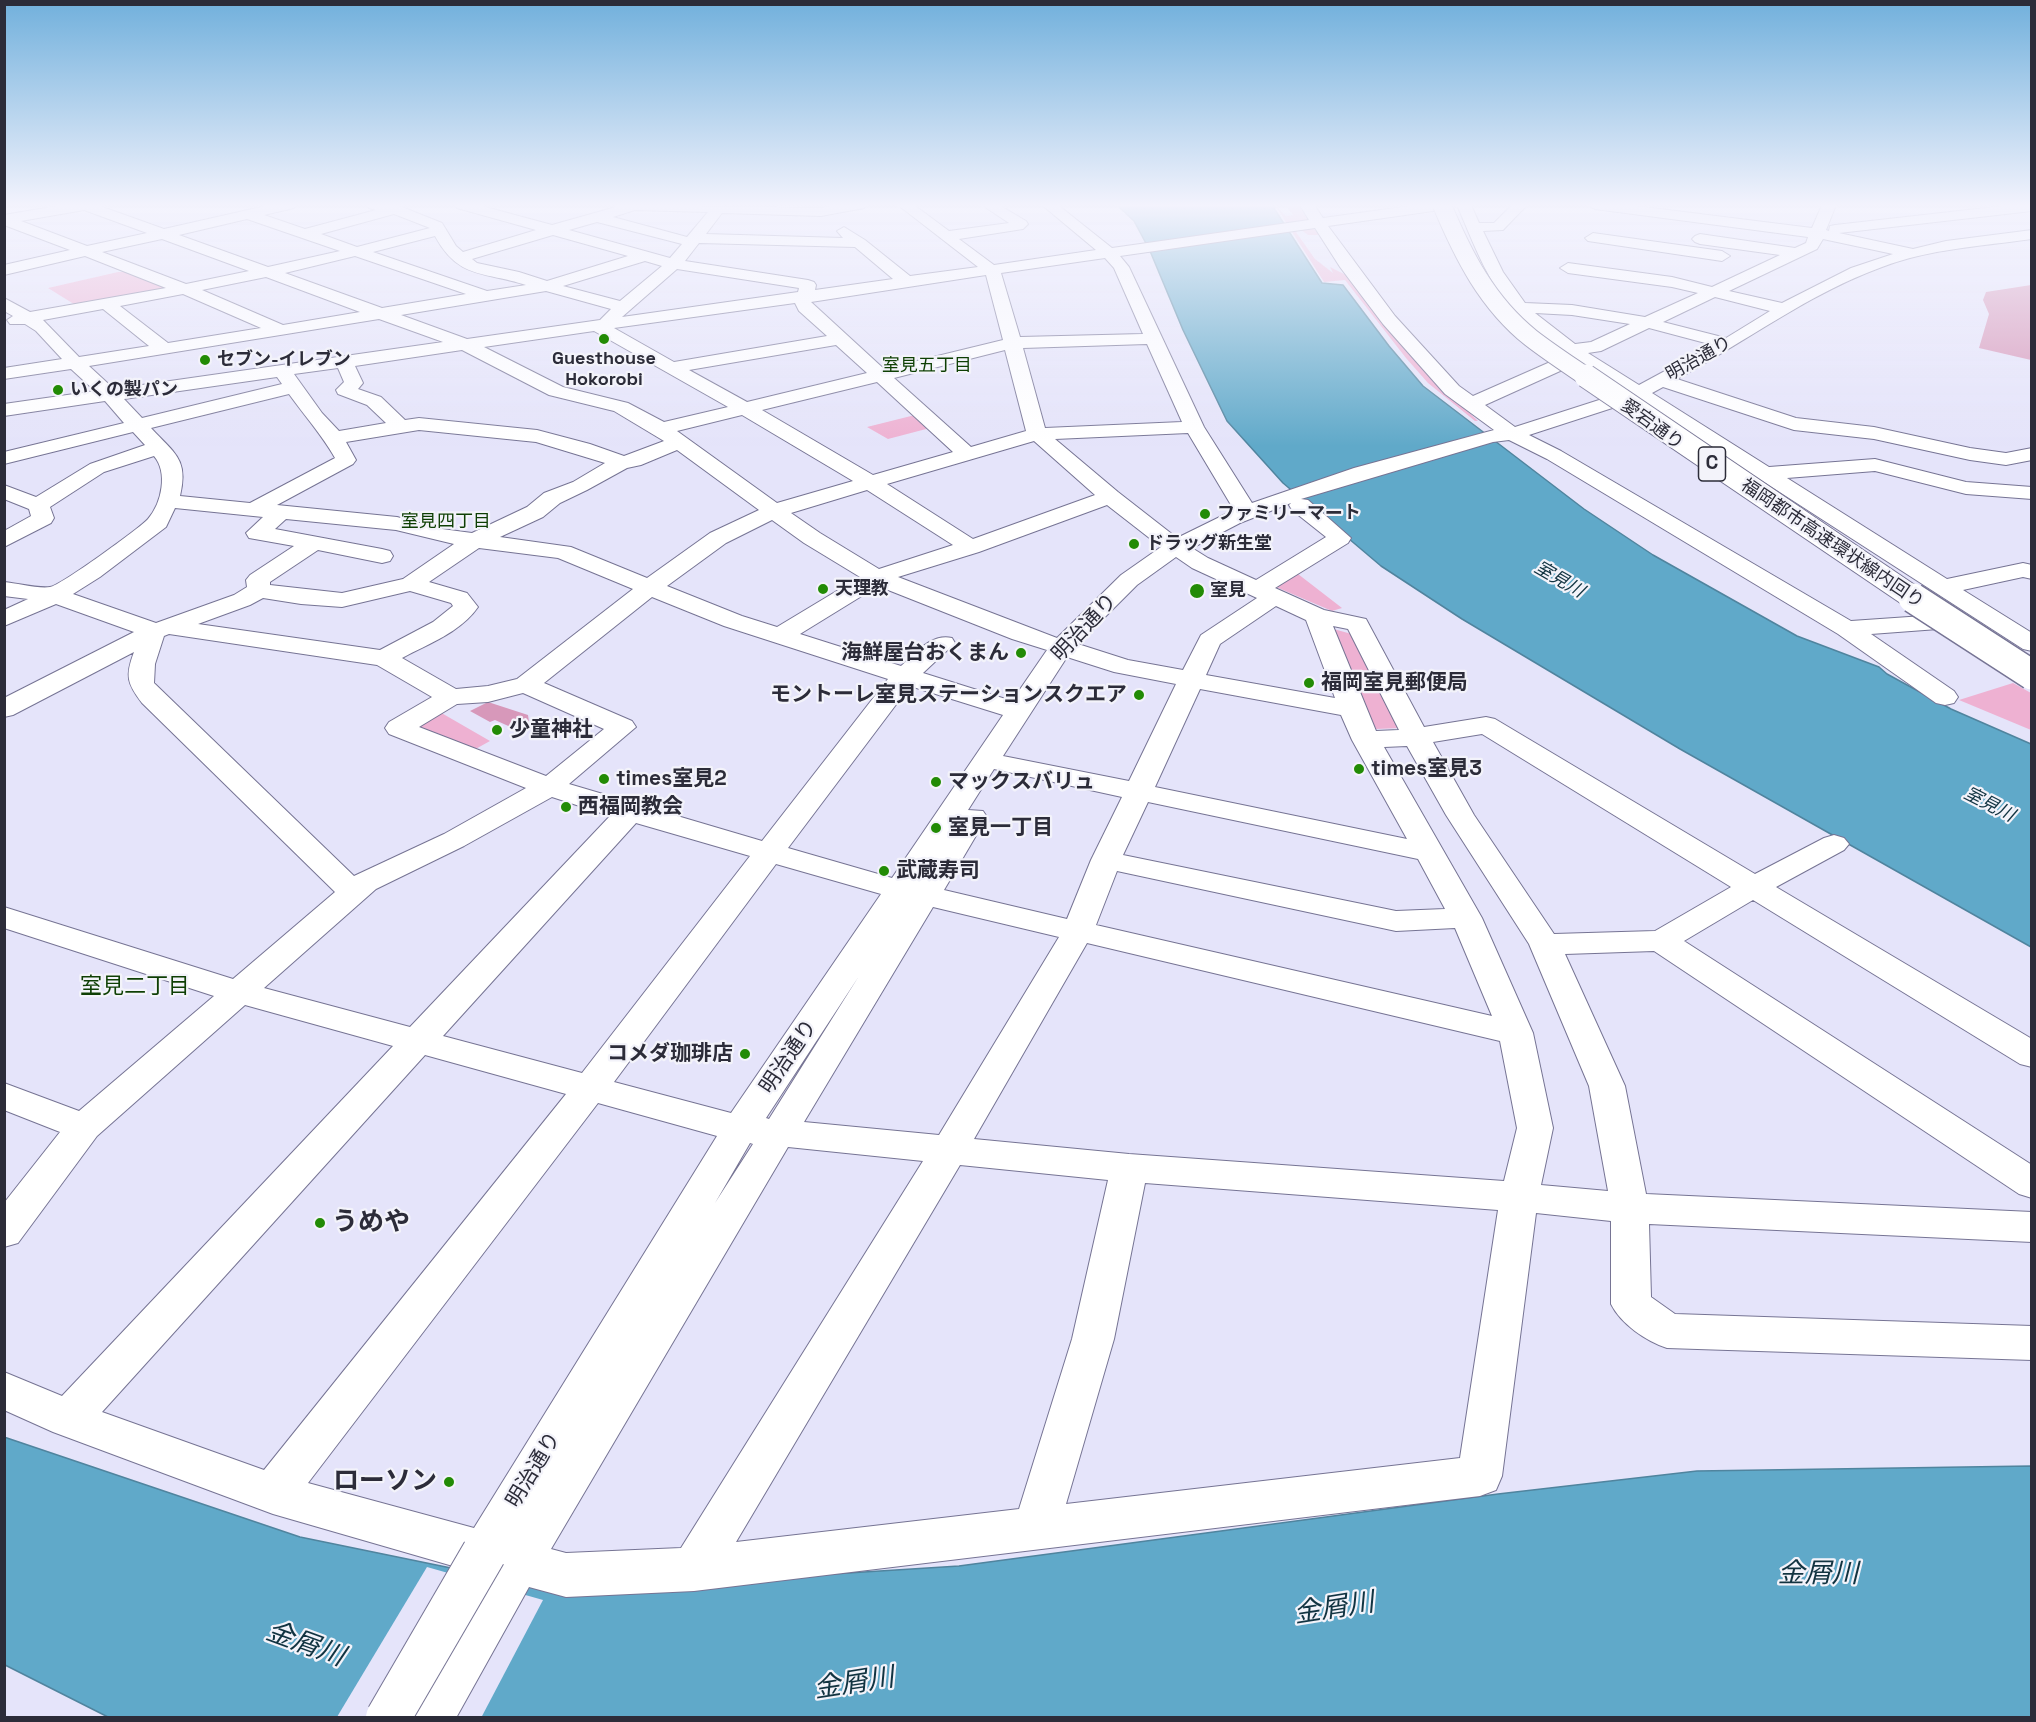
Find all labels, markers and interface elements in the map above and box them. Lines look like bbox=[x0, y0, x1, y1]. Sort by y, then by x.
marker: Guesthouse Hokorobi bbox=[597, 332, 611, 346]
street label: 明治通り bbox=[1662, 332, 1736, 386]
place label: Guesthouse Hokorobi bbox=[552, 348, 656, 391]
place label: セブン-イレブン bbox=[217, 349, 351, 371]
marker: セブン-イレブン bbox=[198, 353, 212, 367]
district label: 室見五丁目 bbox=[882, 355, 972, 377]
place label: いくの製パン bbox=[70, 379, 178, 401]
marker: いくの製パン bbox=[51, 383, 65, 397]
street label: 愛宕通り bbox=[1617, 395, 1687, 455]
road number: C bbox=[1698, 447, 1726, 481]
street label: 福岡都市高速環状線内回り bbox=[1736, 475, 1928, 613]
place label: ファミリーマート bbox=[1217, 503, 1361, 525]
marker: ファミリーマート bbox=[1198, 507, 1212, 521]
district label: 室見四丁目 bbox=[401, 511, 491, 533]
place label: ドラッグ新生堂 bbox=[1146, 533, 1272, 555]
marker: ドラッグ新生堂 bbox=[1127, 537, 1141, 551]
water label: 室見川 bbox=[1530, 557, 1588, 603]
place label: 天理教 bbox=[835, 578, 889, 600]
place label: 室見 bbox=[1210, 580, 1246, 602]
marker: 天理教 bbox=[816, 582, 830, 596]
marker: 室見 bbox=[1188, 582, 1206, 600]
street label: 明治通り bbox=[1047, 589, 1123, 667]
place label: 海鮮屋台おくまん bbox=[841, 640, 1009, 666]
marker: 海鮮屋台おくまん bbox=[1014, 646, 1028, 660]
place label: 福岡室見郵便局 bbox=[1321, 670, 1468, 696]
marker: 福岡室見郵便局 bbox=[1302, 676, 1316, 690]
place label: モントーレ室見ステーションスクエア bbox=[770, 682, 1127, 708]
marker: モントーレ室見ステーションスクエア bbox=[1132, 688, 1146, 702]
place label: 少童神社 bbox=[509, 717, 593, 743]
marker: 少童神社 bbox=[490, 723, 504, 737]
place label: times室見3 bbox=[1371, 756, 1482, 782]
marker: times室見3 bbox=[1352, 762, 1366, 776]
place label: times室見2 bbox=[616, 766, 727, 792]
place label: マックスバリュ bbox=[948, 769, 1095, 795]
marker: times室見2 bbox=[597, 772, 611, 786]
marker: マックスバリュ bbox=[929, 775, 943, 789]
water label: 室見川 bbox=[1960, 783, 2018, 827]
place label: 西福岡教会 bbox=[578, 794, 683, 820]
marker: 西福岡教会 bbox=[559, 800, 573, 814]
place label: 室見一丁目 bbox=[948, 815, 1053, 841]
marker: 室見一丁目 bbox=[929, 821, 943, 835]
place label: 武蔵寿司 bbox=[896, 858, 980, 884]
marker: 武蔵寿司 bbox=[877, 864, 891, 878]
district label: 室見二丁目 bbox=[80, 974, 190, 1000]
street label: 明治通り bbox=[755, 1015, 823, 1099]
place label: コメダ珈琲店 bbox=[607, 1041, 733, 1067]
marker: コメダ珈琲店 bbox=[738, 1047, 752, 1061]
place label: うめや bbox=[332, 1207, 410, 1239]
marker: うめや bbox=[313, 1216, 327, 1230]
street label: 明治通り bbox=[502, 1428, 566, 1512]
place label: ローソン bbox=[333, 1466, 437, 1498]
marker: ローソン bbox=[442, 1475, 456, 1489]
water label: 金屑川 bbox=[1778, 1559, 1858, 1591]
water label: 金屑川 bbox=[1291, 1587, 1377, 1631]
water label: 金屑川 bbox=[261, 1616, 349, 1674]
water label: 金屑川 bbox=[811, 1662, 897, 1706]

